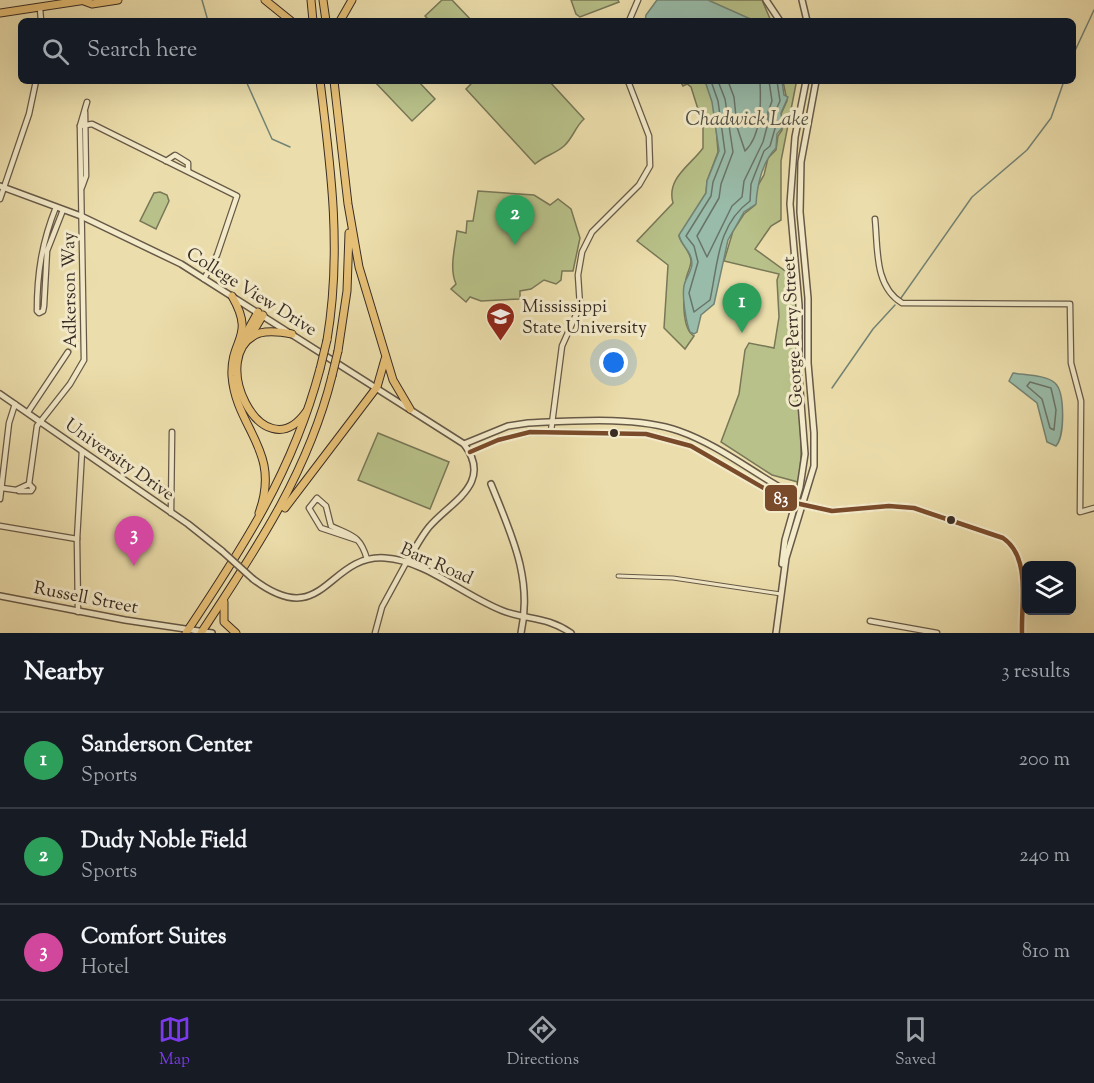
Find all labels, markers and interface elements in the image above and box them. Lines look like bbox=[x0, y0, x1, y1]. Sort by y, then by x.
search box bbox=[18, 18, 1076, 84]
icon: search bbox=[39, 35, 72, 68]
text: Search here bbox=[87, 35, 197, 67]
water label: Chadwick Lake bbox=[685, 106, 809, 135]
pin: 2 bbox=[496, 196, 534, 245]
street label: Adkerson Way bbox=[57, 232, 85, 348]
street label: College View Drive bbox=[180, 242, 321, 344]
street label: George Perry Street bbox=[777, 256, 811, 408]
pin: 1 bbox=[722, 284, 762, 333]
place label: Mississippi State University bbox=[522, 295, 647, 342]
school or university icon: Mississippi State University bbox=[485, 300, 517, 342]
your location bbox=[599, 348, 628, 377]
street label: University Drive bbox=[59, 413, 179, 508]
unlabelled marker bbox=[608, 427, 620, 439]
line badge: 83 bbox=[764, 484, 798, 512]
text: 83 bbox=[774, 489, 789, 512]
unlabelled marker bbox=[945, 514, 957, 526]
pin: 3 bbox=[114, 516, 154, 566]
street label: Barr Road bbox=[396, 537, 477, 592]
map controls bbox=[1022, 561, 1076, 615]
button: layers bbox=[1022, 561, 1076, 615]
street label: Russell Street bbox=[31, 576, 140, 622]
text: Nearby bbox=[24, 654, 104, 691]
text: 3 results bbox=[1001, 658, 1070, 687]
text: Sanderson Center bbox=[81, 730, 252, 762]
text: 1 bbox=[40, 746, 47, 775]
text: 200 m bbox=[1019, 746, 1070, 775]
text: Sports bbox=[81, 762, 137, 791]
text: Dudy Noble Field bbox=[81, 826, 247, 858]
text: 2 bbox=[39, 842, 48, 871]
text: 240 m bbox=[1019, 842, 1070, 871]
text: Sports bbox=[81, 858, 137, 887]
text: Comfort Suites bbox=[81, 922, 226, 954]
text: 3 bbox=[39, 938, 48, 967]
text: 810 m bbox=[1022, 938, 1070, 967]
text: Hotel bbox=[81, 954, 129, 983]
tab: Map bbox=[158, 1013, 191, 1072]
tab: Directions bbox=[507, 1013, 579, 1072]
tab: Saved bbox=[895, 1013, 936, 1072]

